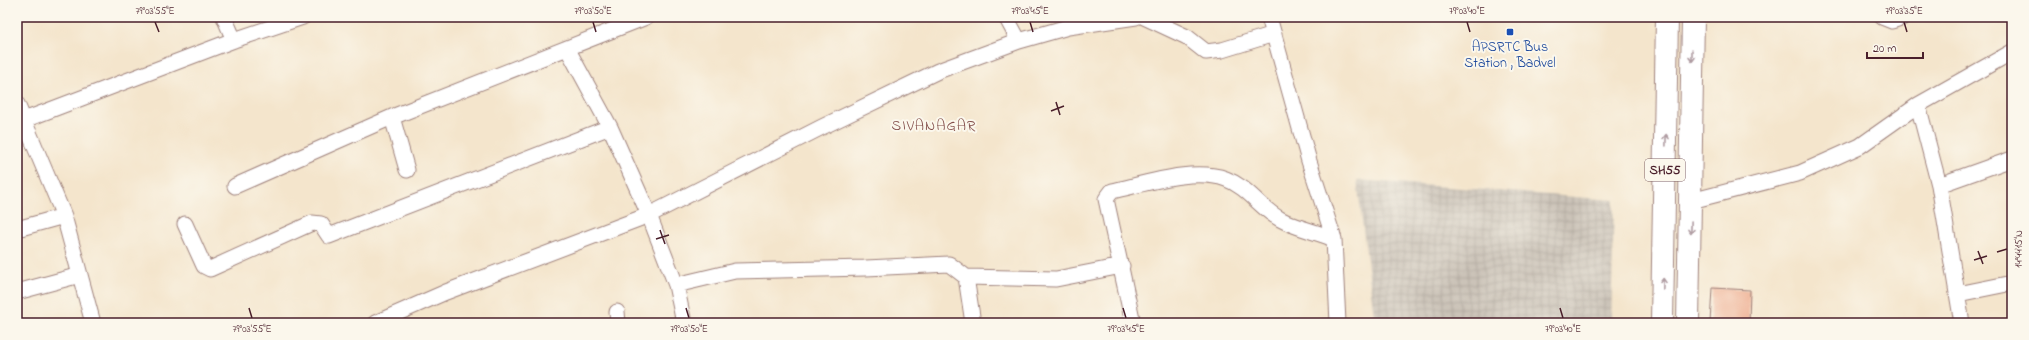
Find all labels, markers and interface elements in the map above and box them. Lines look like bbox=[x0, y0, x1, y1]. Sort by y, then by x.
text: 79°03'55"E bbox=[135, 4, 175, 19]
text: 79°03'50"E bbox=[574, 4, 612, 19]
text: 79°03'45"E bbox=[1011, 4, 1049, 19]
text: 79°03'40"E bbox=[1449, 4, 1485, 19]
text: 79°03'35"E bbox=[1885, 4, 1923, 19]
marker: APSRTC Bus Station , Badvel bbox=[1505, 27, 1515, 37]
scale bar bbox=[1867, 34, 1923, 60]
place label: APSRTC Bus Station , Badvel bbox=[1464, 37, 1556, 74]
text: 20 m bbox=[1873, 40, 1896, 58]
one-way arrow bbox=[1689, 49, 1696, 62]
district label: SIVANAGAR bbox=[892, 115, 976, 137]
one-way arrow bbox=[1662, 134, 1670, 147]
road number: SH55 bbox=[1645, 159, 1685, 181]
one-way arrow bbox=[1687, 221, 1695, 234]
text: 14°44'15"N bbox=[2012, 230, 2027, 268]
one-way arrow bbox=[1659, 278, 1666, 291]
text: 79°03'55"E bbox=[232, 322, 272, 337]
text: 79°03'50"E bbox=[670, 322, 708, 337]
text: 79°03'45"E bbox=[1107, 322, 1145, 337]
text: 79°03'40"E bbox=[1545, 322, 1581, 337]

